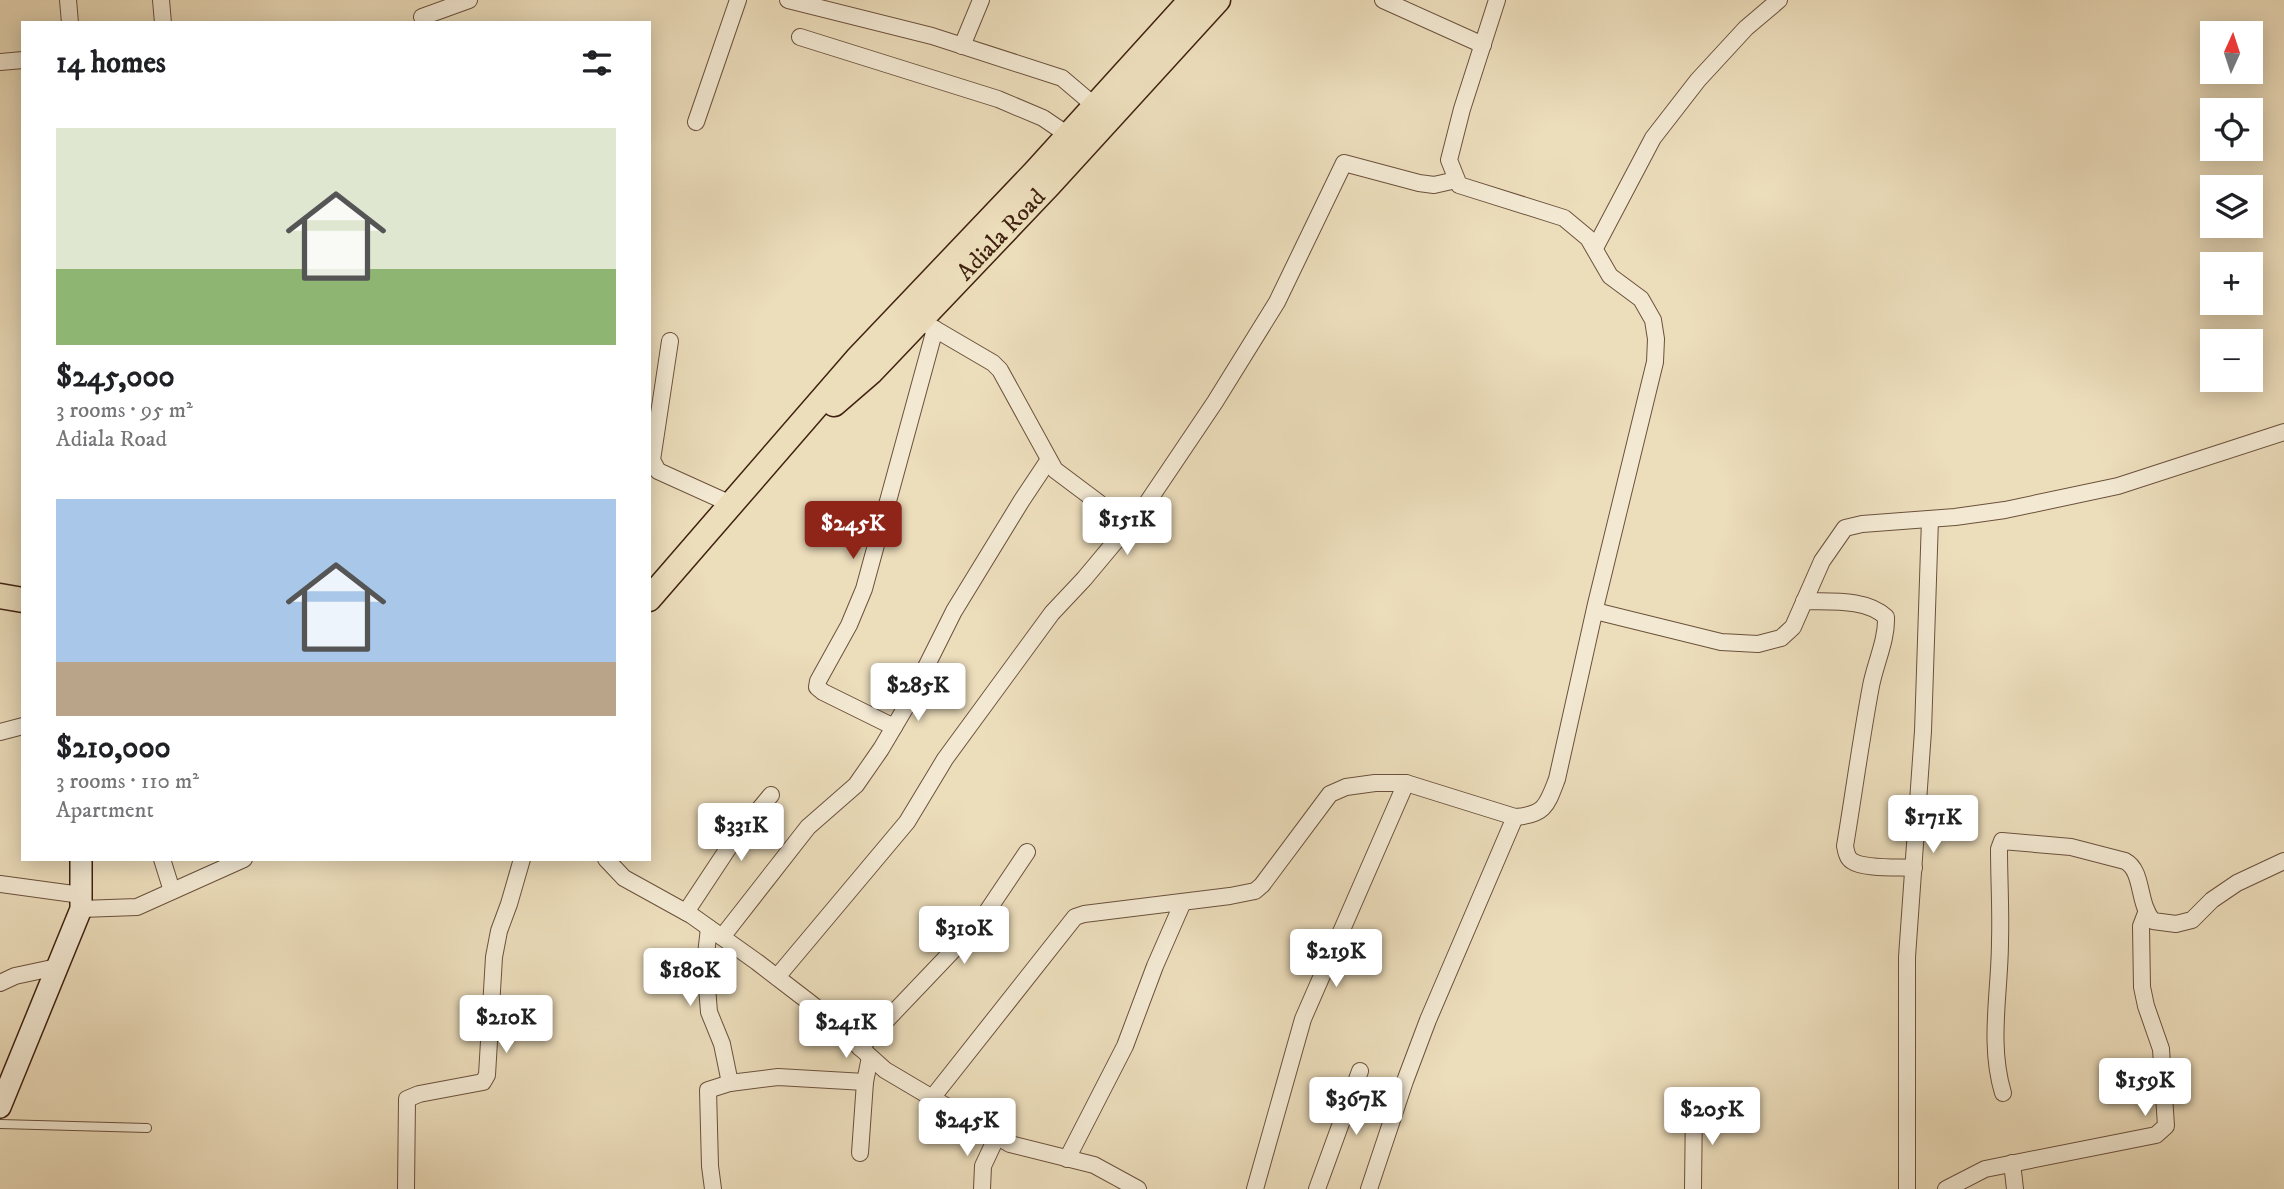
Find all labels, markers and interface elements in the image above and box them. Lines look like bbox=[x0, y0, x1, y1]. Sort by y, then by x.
north arrow bbox=[2200, 21, 2263, 84]
map controls bbox=[2200, 21, 2263, 392]
icon: filters bbox=[578, 44, 616, 82]
text: 14 homes bbox=[56, 45, 166, 82]
button: locate bbox=[2200, 98, 2263, 161]
icon: home bbox=[273, 173, 399, 299]
button: layers bbox=[2200, 175, 2263, 238]
street label: Adiala Road bbox=[951, 183, 1052, 287]
button: + bbox=[2200, 252, 2263, 315]
button: − bbox=[2200, 329, 2263, 392]
text: $245,000 bbox=[56, 359, 175, 396]
text: 3 rooms · 95 m² bbox=[56, 396, 193, 425]
text: Adiala Road bbox=[56, 425, 167, 454]
pin: $151K bbox=[1078, 498, 1176, 557]
pin: $245K bbox=[804, 502, 902, 561]
text: $151K bbox=[1099, 505, 1155, 534]
text: $245K bbox=[821, 509, 885, 538]
icon: home bbox=[273, 544, 399, 670]
pin: $285K bbox=[869, 664, 967, 723]
text: $285K bbox=[887, 671, 949, 700]
text: $210,000 bbox=[56, 730, 171, 767]
text: 3 rooms · 110 m² bbox=[56, 767, 199, 796]
text: Apartment bbox=[56, 796, 154, 825]
pin: $171K bbox=[1884, 796, 1982, 855]
text: $171K bbox=[1904, 803, 1962, 832]
pin: $331K bbox=[692, 804, 790, 863]
text: $331K bbox=[714, 811, 768, 840]
pin: $310K bbox=[915, 906, 1013, 966]
text: $310K bbox=[935, 914, 993, 943]
pin: $219K bbox=[1287, 930, 1385, 989]
text: $219K bbox=[1306, 937, 1366, 966]
pin: $180K bbox=[641, 948, 739, 1008]
text: $180K bbox=[659, 956, 721, 985]
pin: $210K bbox=[457, 996, 555, 1055]
pin: $241K bbox=[797, 1000, 895, 1060]
text: $210K bbox=[476, 1003, 536, 1032]
text: $241K bbox=[815, 1008, 877, 1037]
pin: $159K bbox=[2096, 1058, 2194, 1118]
text: $159K bbox=[2115, 1066, 2175, 1095]
pin: $367K bbox=[1307, 1078, 1405, 1137]
text: $367K bbox=[1325, 1085, 1387, 1114]
pin: $205K bbox=[1663, 1088, 1761, 1147]
text: $205K bbox=[1680, 1095, 1744, 1124]
pin: $245K bbox=[918, 1098, 1016, 1158]
text: $245K bbox=[935, 1106, 999, 1135]

